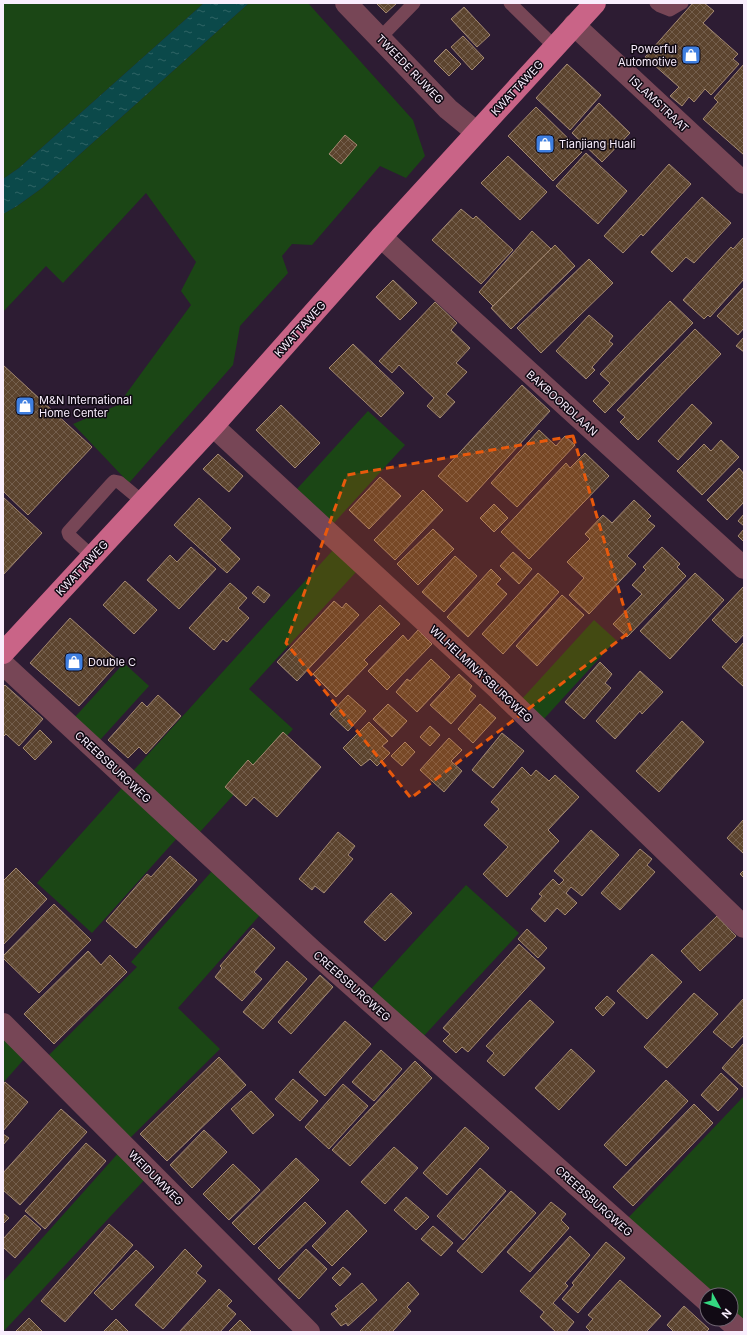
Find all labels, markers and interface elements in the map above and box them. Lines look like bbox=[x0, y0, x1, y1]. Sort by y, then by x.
street label: TWEEDE RIJWEG bbox=[373, 31, 447, 107]
place label: Powerful Automotive bbox=[618, 42, 677, 69]
shop icon: Powerful Automotive bbox=[680, 44, 702, 66]
street label: KWATTAWEG bbox=[488, 58, 546, 118]
street label: ISLAMSTRAAT bbox=[626, 73, 692, 135]
shop icon: Tianjiang Huali bbox=[534, 133, 556, 155]
place label: Tianjiang Huali bbox=[559, 137, 635, 151]
street label: KWATTAWEG bbox=[271, 298, 329, 360]
street label: BAKBOORDLAAN bbox=[523, 367, 601, 439]
place label: M&N International Home Center bbox=[39, 393, 132, 420]
shop icon: M&N International Home Center bbox=[14, 395, 36, 417]
street label: KWATTAWEG bbox=[53, 538, 111, 598]
street label: WILHELMINA'SBURGWEG bbox=[427, 623, 535, 725]
shop icon: Double C bbox=[63, 651, 85, 673]
place label: Double C bbox=[88, 655, 136, 669]
street label: CREEBSBURGWEG bbox=[72, 728, 154, 806]
street label: CREEBSBURGWEG bbox=[311, 948, 393, 1024]
street label: WEIDUMWEG bbox=[126, 1148, 186, 1208]
street label: CREEBSBURGWEG bbox=[553, 1163, 635, 1239]
north arrow bbox=[699, 1287, 739, 1327]
text: N bbox=[719, 1306, 735, 1321]

